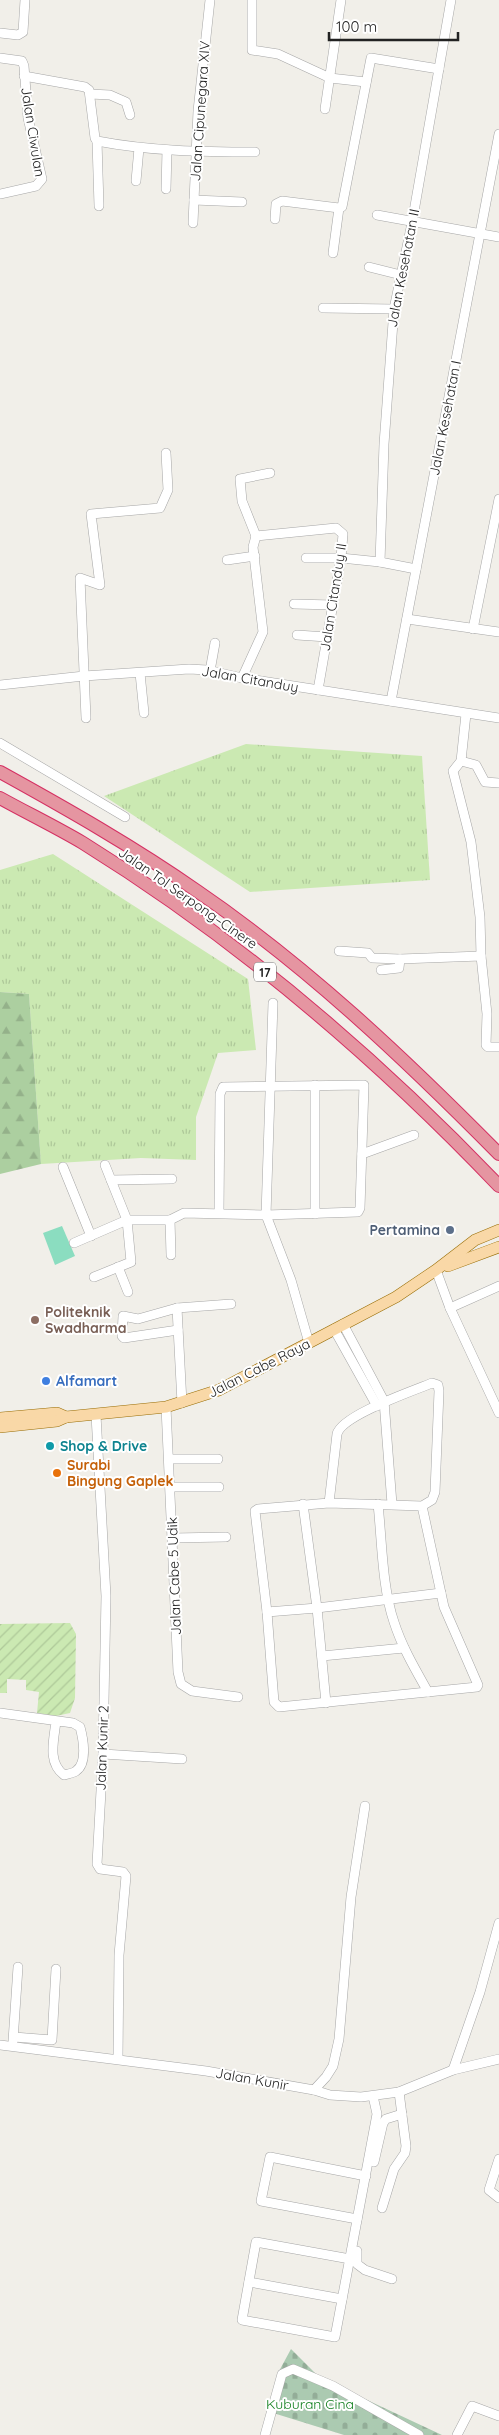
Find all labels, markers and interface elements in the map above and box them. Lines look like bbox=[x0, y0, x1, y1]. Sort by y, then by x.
scale bar bbox=[329, 10, 458, 42]
text: 100 m bbox=[336, 17, 377, 36]
street label: Jalan Cipunegara XIV bbox=[186, 40, 214, 182]
street label: Jalan Ciwulan bbox=[17, 86, 49, 178]
street label: Jalan Kesehatan II bbox=[383, 207, 423, 329]
street label: Jalan Kesehatan I bbox=[425, 359, 465, 477]
street label: Jalan Citanduy II bbox=[316, 542, 350, 652]
street label: Jalan Citanduy bbox=[200, 662, 300, 696]
street label: Jalan Tol Serpong–Cinere bbox=[115, 843, 261, 953]
road number: 17 bbox=[254, 962, 276, 982]
place label: Pertamina bbox=[369, 1221, 440, 1239]
marker: Pertamina bbox=[444, 1224, 456, 1236]
place label: Politeknik Swadharma bbox=[45, 1303, 127, 1337]
marker: Politeknik Swadharma bbox=[29, 1314, 41, 1326]
street label: Jalan Cabe Raya bbox=[205, 1334, 313, 1402]
place label: Alfamart bbox=[56, 1372, 117, 1390]
marker: Alfamart bbox=[40, 1375, 52, 1387]
place label: Shop & Drive bbox=[60, 1437, 147, 1455]
marker: Shop & Drive bbox=[44, 1440, 56, 1452]
place label: Surabi Bingung Gaplek bbox=[67, 1456, 173, 1490]
marker: Surabi Bingung Gaplek bbox=[51, 1467, 63, 1479]
street label: Jalan Cabe 5 Udik bbox=[163, 1517, 185, 1635]
street label: Jalan Kunir 2 bbox=[92, 1705, 112, 1791]
street label: Jalan Kunir bbox=[214, 2064, 291, 2094]
park label: Kuburan Cina bbox=[266, 2395, 354, 2413]

